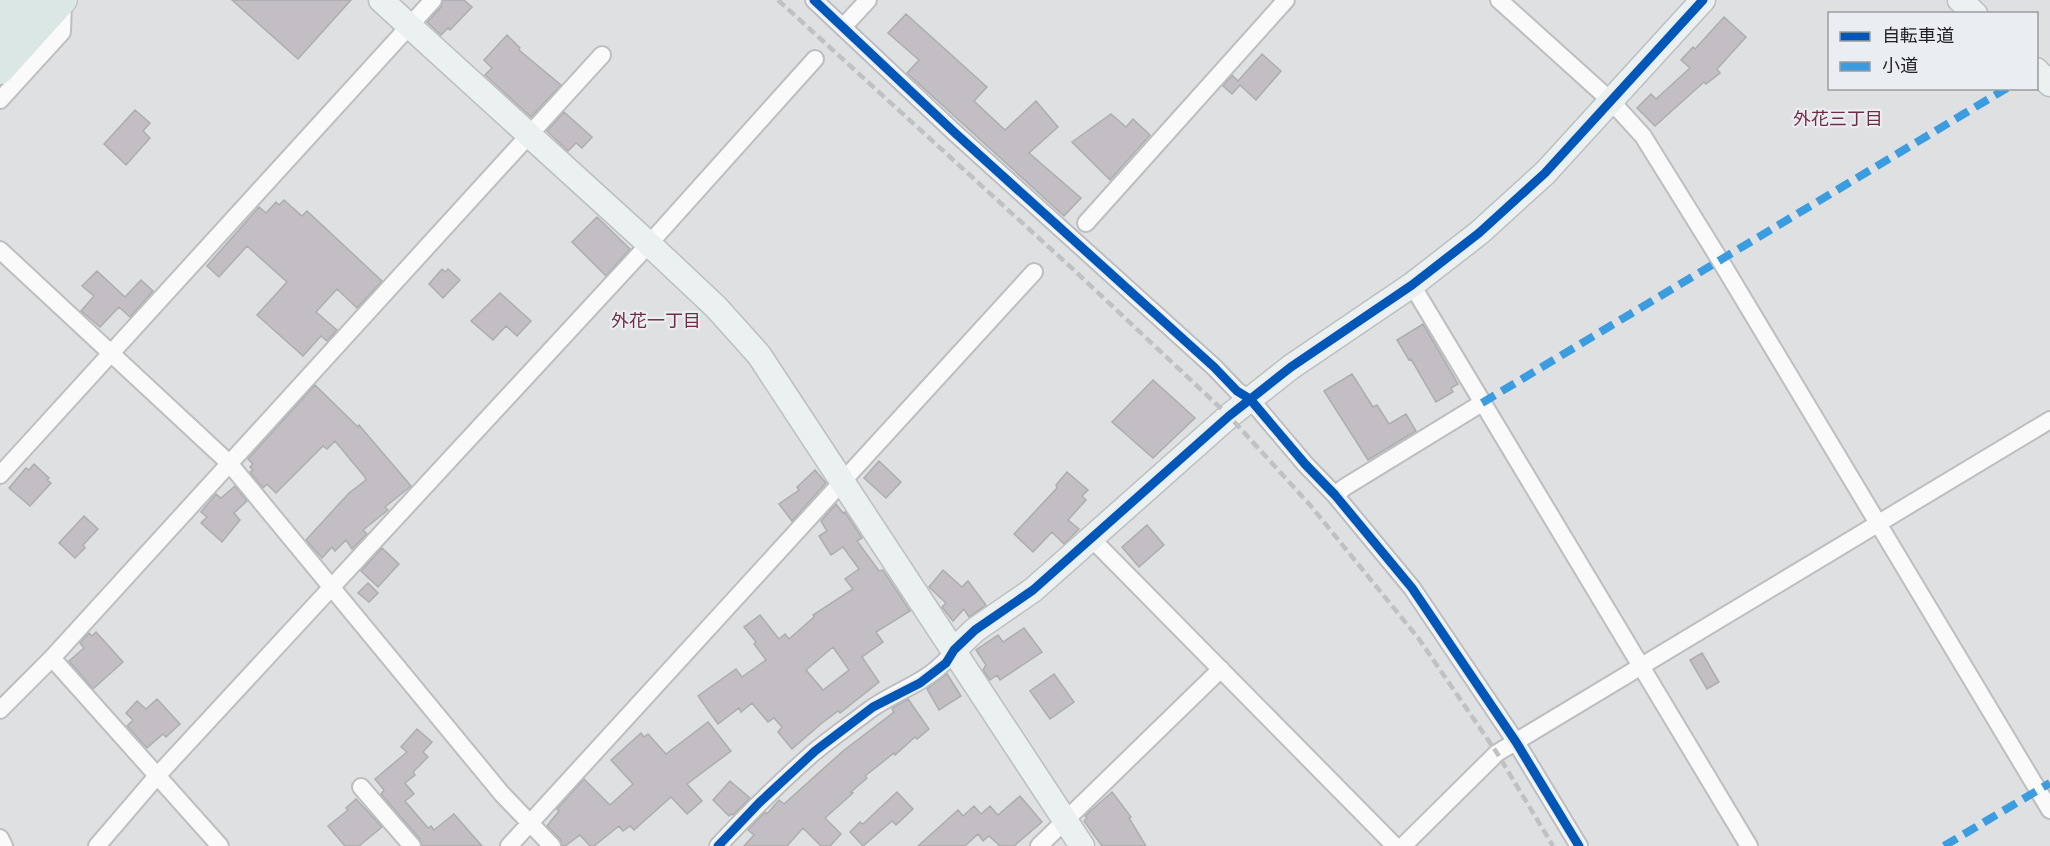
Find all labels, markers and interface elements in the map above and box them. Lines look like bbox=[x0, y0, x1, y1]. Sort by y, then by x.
legend bbox=[1828, 12, 2038, 90]
text: 自転車道 bbox=[1882, 26, 1954, 46]
text: 小道 bbox=[1882, 56, 1918, 76]
district label: 外花三丁目 bbox=[1793, 109, 1883, 129]
district label: 外花一丁目 bbox=[611, 311, 701, 331]

